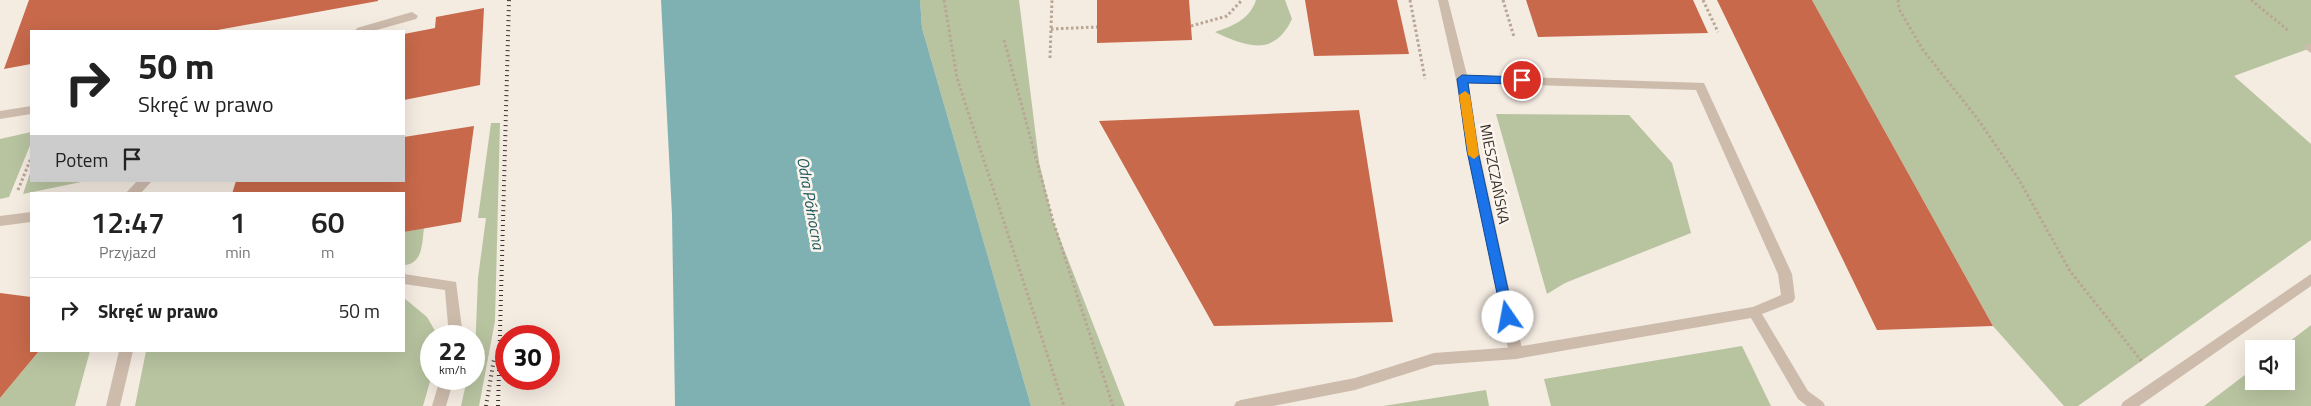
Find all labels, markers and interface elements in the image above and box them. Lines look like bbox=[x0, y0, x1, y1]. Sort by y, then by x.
text: 50 m bbox=[138, 39, 214, 93]
icon: right bbox=[55, 50, 120, 115]
pin bbox=[1501, 59, 1543, 101]
icon: arrive bbox=[1508, 66, 1536, 94]
text: Skręć w prawo bbox=[138, 87, 274, 121]
street label: MIESZCZAŃSKA bbox=[1474, 122, 1516, 226]
text: Potem bbox=[55, 145, 108, 174]
icon: arrive bbox=[118, 145, 146, 173]
water label: Odra Północna bbox=[791, 155, 831, 252]
text: 12:47 bbox=[90, 199, 165, 245]
text: 1 bbox=[229, 199, 246, 245]
text: 60 bbox=[311, 199, 345, 245]
text: Przyjazd bbox=[99, 240, 156, 264]
text: min bbox=[225, 240, 251, 264]
text: m bbox=[321, 240, 334, 264]
position arrow bbox=[1481, 290, 1533, 342]
icon: right bbox=[55, 296, 83, 324]
text: Skręć w prawo bbox=[98, 296, 218, 325]
text: 50 m bbox=[339, 296, 380, 325]
speed limit sign: 30 bbox=[495, 325, 560, 390]
text: 22 bbox=[438, 332, 467, 370]
map controls bbox=[2245, 340, 2295, 390]
button: sound bbox=[2245, 340, 2295, 390]
text: km/h bbox=[439, 360, 466, 379]

